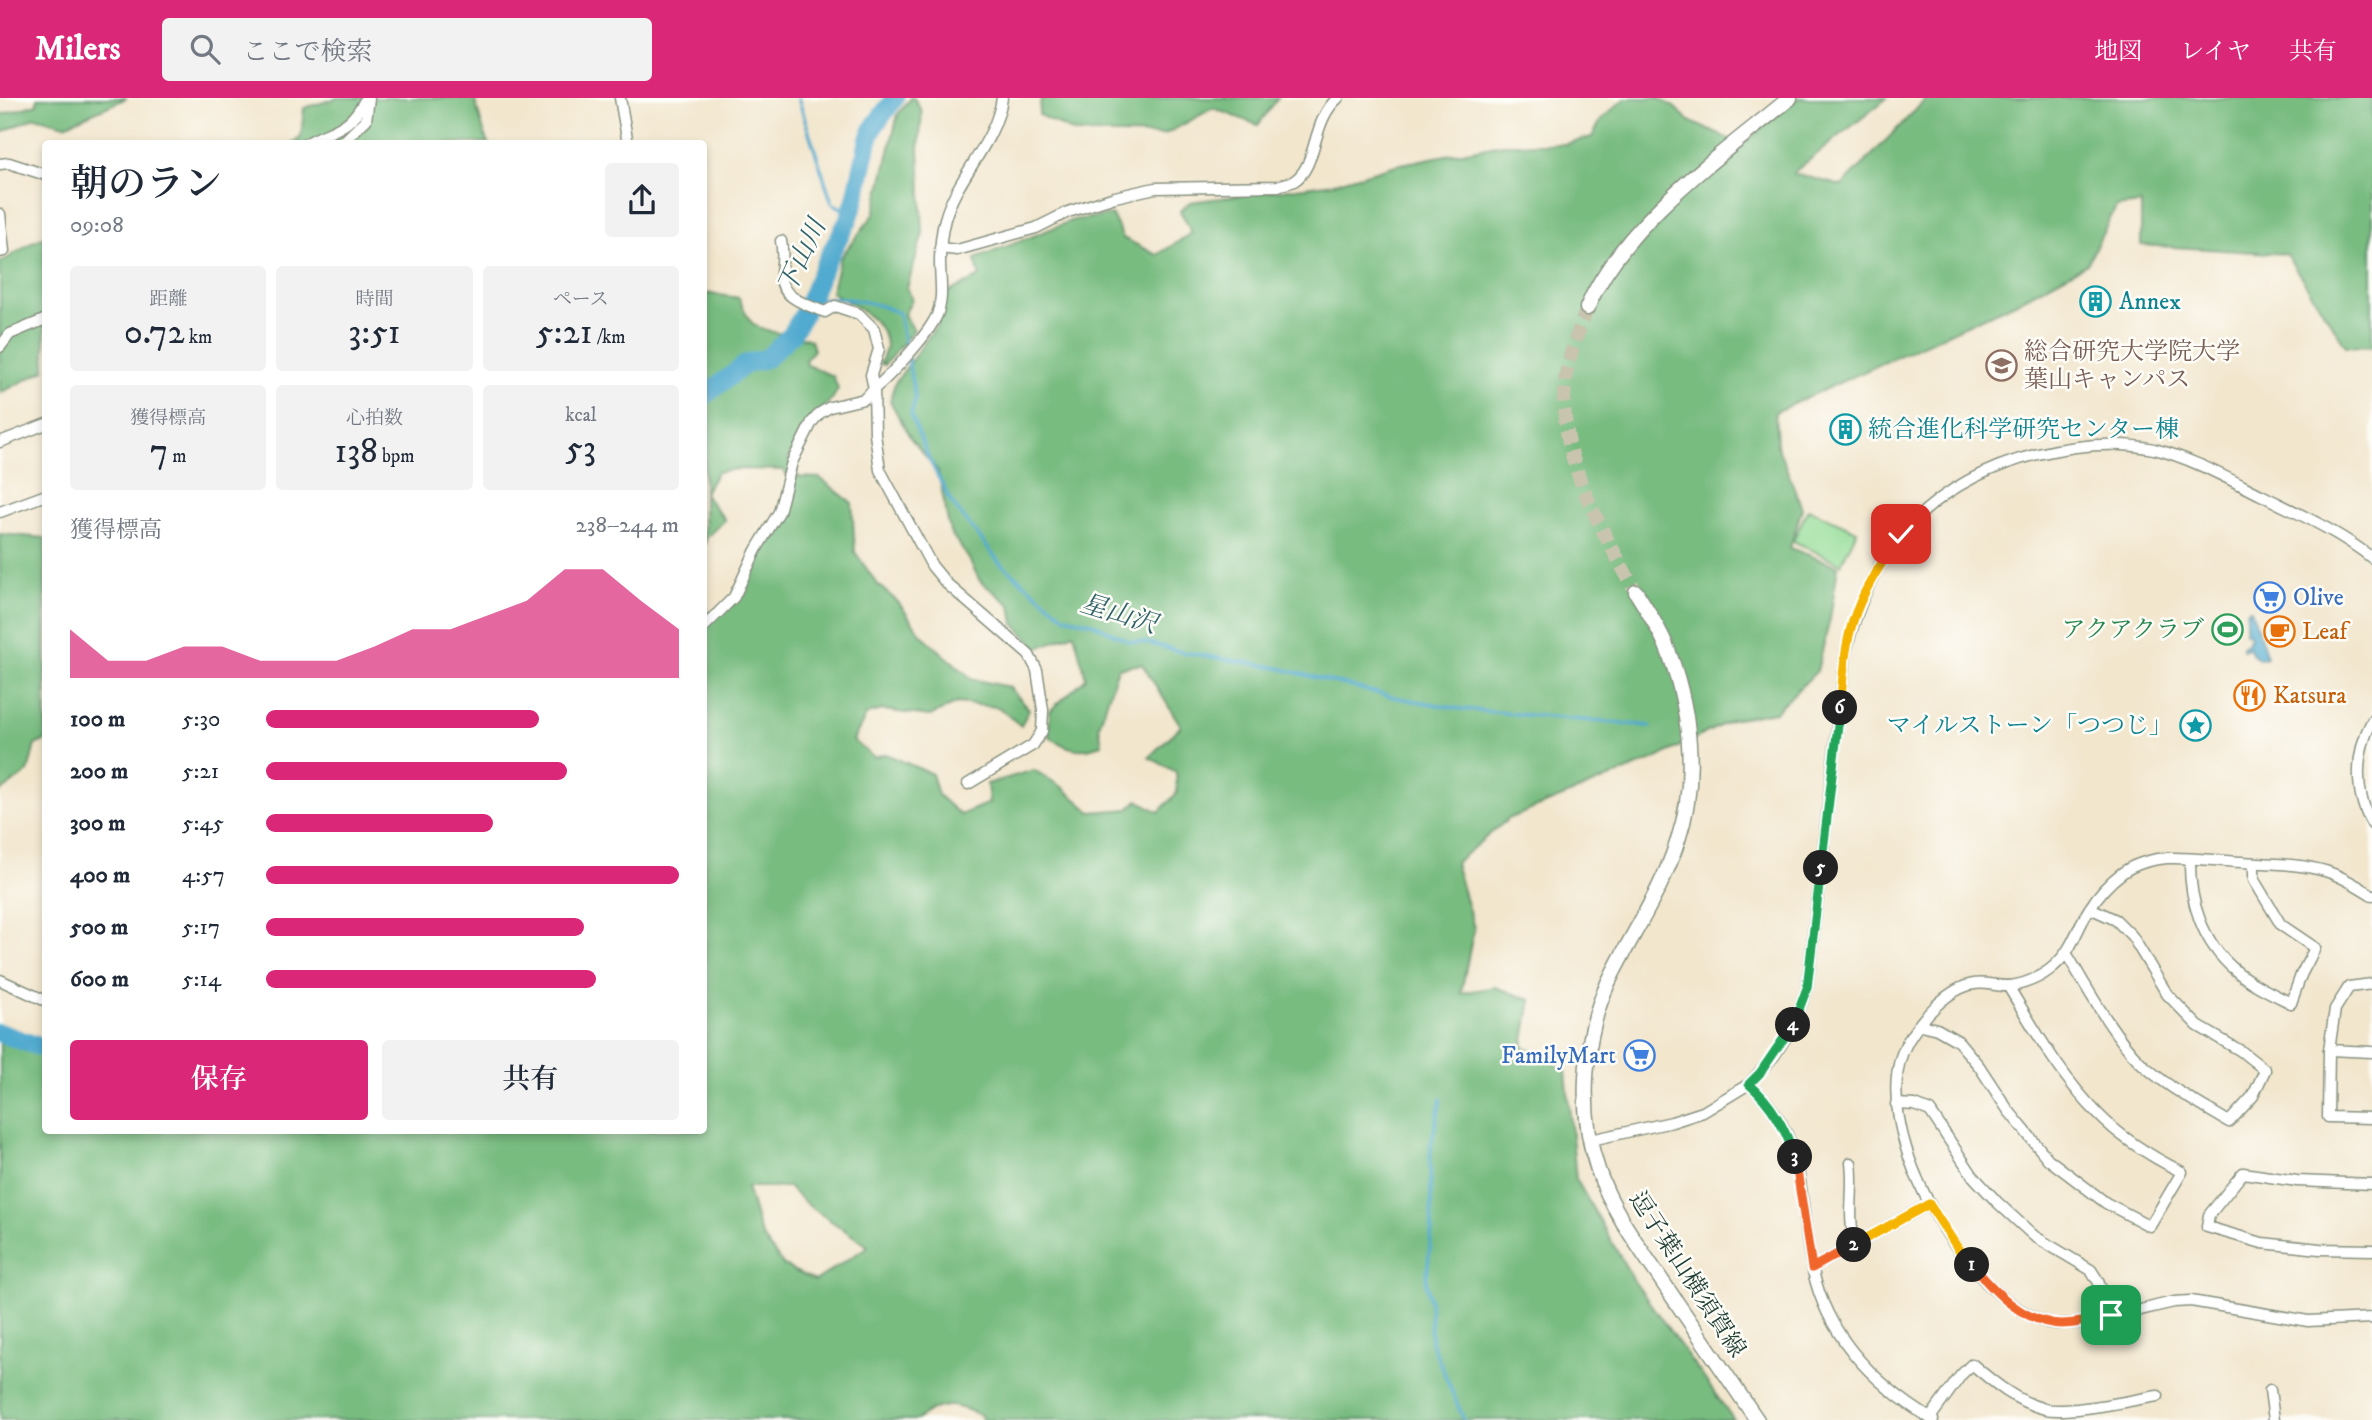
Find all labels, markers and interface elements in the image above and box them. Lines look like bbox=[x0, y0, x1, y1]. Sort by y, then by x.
search box bbox=[162, 18, 652, 81]
text: Milers bbox=[35, 29, 120, 70]
icon: search bbox=[186, 30, 224, 68]
text: ここで検索 bbox=[242, 36, 372, 69]
text: 地図 bbox=[2094, 37, 2142, 67]
text: レイヤ bbox=[2180, 37, 2251, 67]
text: 共有 bbox=[2289, 37, 2337, 67]
text: 朝のラン bbox=[70, 161, 222, 209]
button: share bbox=[605, 163, 679, 237]
text: 09:08 bbox=[70, 211, 124, 240]
water label: 下山川 bbox=[771, 212, 835, 299]
building icon: Annex bbox=[2079, 284, 2113, 318]
place label: Annex bbox=[2119, 287, 2181, 317]
text: 距離 bbox=[149, 288, 187, 311]
text: 時間 bbox=[355, 288, 394, 311]
text: ペース bbox=[553, 288, 609, 311]
text: 0.72 bbox=[124, 311, 185, 355]
text: 3:51 bbox=[348, 311, 401, 355]
text: 5:21 bbox=[536, 311, 593, 355]
text: km bbox=[185, 326, 212, 349]
text: /km bbox=[593, 326, 626, 349]
place label: 総合研究大学院大学 葉山キャンパス bbox=[2024, 337, 2240, 395]
school or university icon: 総合研究大学院大学 葉山キャンパス bbox=[1984, 348, 2018, 382]
text: kcal bbox=[565, 404, 596, 427]
text: 獲得標高 bbox=[130, 407, 206, 430]
text: 心拍数 bbox=[346, 407, 403, 430]
building icon: 統合進化科学研究センター棟 bbox=[1828, 412, 1862, 446]
place label: 統合進化科学研究センター棟 bbox=[1868, 415, 2179, 445]
text: 53 bbox=[566, 427, 596, 471]
text: 7 bbox=[150, 430, 168, 474]
text: 138 bbox=[334, 430, 378, 474]
text: m bbox=[168, 445, 187, 468]
text: bpm bbox=[378, 445, 415, 468]
pin bbox=[1871, 504, 1931, 564]
text: 238–244 m bbox=[576, 511, 679, 540]
icon: check bbox=[1882, 515, 1920, 553]
text: 獲得標高 bbox=[70, 516, 162, 545]
supermarket icon: Olive bbox=[2253, 580, 2287, 614]
place label: Olive bbox=[2293, 583, 2344, 613]
water label: 星山沢 bbox=[1076, 587, 1164, 642]
sports icon: アクアクラブ bbox=[2210, 612, 2244, 646]
cafe icon: Leaf bbox=[2262, 614, 2296, 648]
place label: アクアクラブ bbox=[2061, 615, 2204, 645]
place label: Leaf bbox=[2302, 617, 2350, 647]
restaurant icon: Katsura bbox=[2233, 678, 2267, 712]
place label: Katsura bbox=[2273, 681, 2347, 711]
pin: 6 bbox=[1822, 690, 1857, 726]
text: 6 bbox=[1835, 696, 1844, 719]
text: 100 m bbox=[70, 705, 125, 734]
text: 5:30 bbox=[182, 705, 220, 734]
place icon: マイルストーン「つつじ」 bbox=[2179, 708, 2213, 742]
place label: マイルストーン「つつじ」 bbox=[1887, 711, 2173, 741]
text: 200 m bbox=[70, 757, 128, 786]
text: 5:21 bbox=[182, 757, 219, 786]
text: 300 m bbox=[70, 809, 126, 838]
text: 5:45 bbox=[182, 809, 224, 838]
pin: 5 bbox=[1804, 850, 1839, 886]
text: 5 bbox=[1816, 856, 1825, 879]
text: 400 m bbox=[70, 861, 130, 890]
text: 4:57 bbox=[182, 861, 225, 890]
text: 500 m bbox=[70, 913, 128, 942]
text: 5:17 bbox=[182, 913, 220, 942]
text: 600 m bbox=[70, 965, 129, 994]
text: 5:14 bbox=[182, 965, 221, 994]
pin: 4 bbox=[1776, 1007, 1811, 1042]
text: 4 bbox=[1787, 1013, 1798, 1036]
supermarket icon: FamilyMart bbox=[1622, 1038, 1656, 1072]
button: 保存 bbox=[70, 1040, 368, 1120]
button: 共有 bbox=[382, 1040, 679, 1120]
place label: FamilyMart bbox=[1501, 1041, 1616, 1071]
pin: 3 bbox=[1778, 1140, 1812, 1174]
text: 3 bbox=[1791, 1145, 1798, 1168]
street label: 逗子葉山横須賀線 bbox=[1622, 1186, 1752, 1363]
pin: 2 bbox=[1836, 1228, 1871, 1262]
text: 2 bbox=[1849, 1233, 1858, 1256]
pin: 1 bbox=[1954, 1248, 1990, 1282]
text: 1 bbox=[1968, 1253, 1975, 1276]
pin bbox=[2081, 1285, 2141, 1345]
icon: arrive bbox=[2092, 1296, 2130, 1334]

